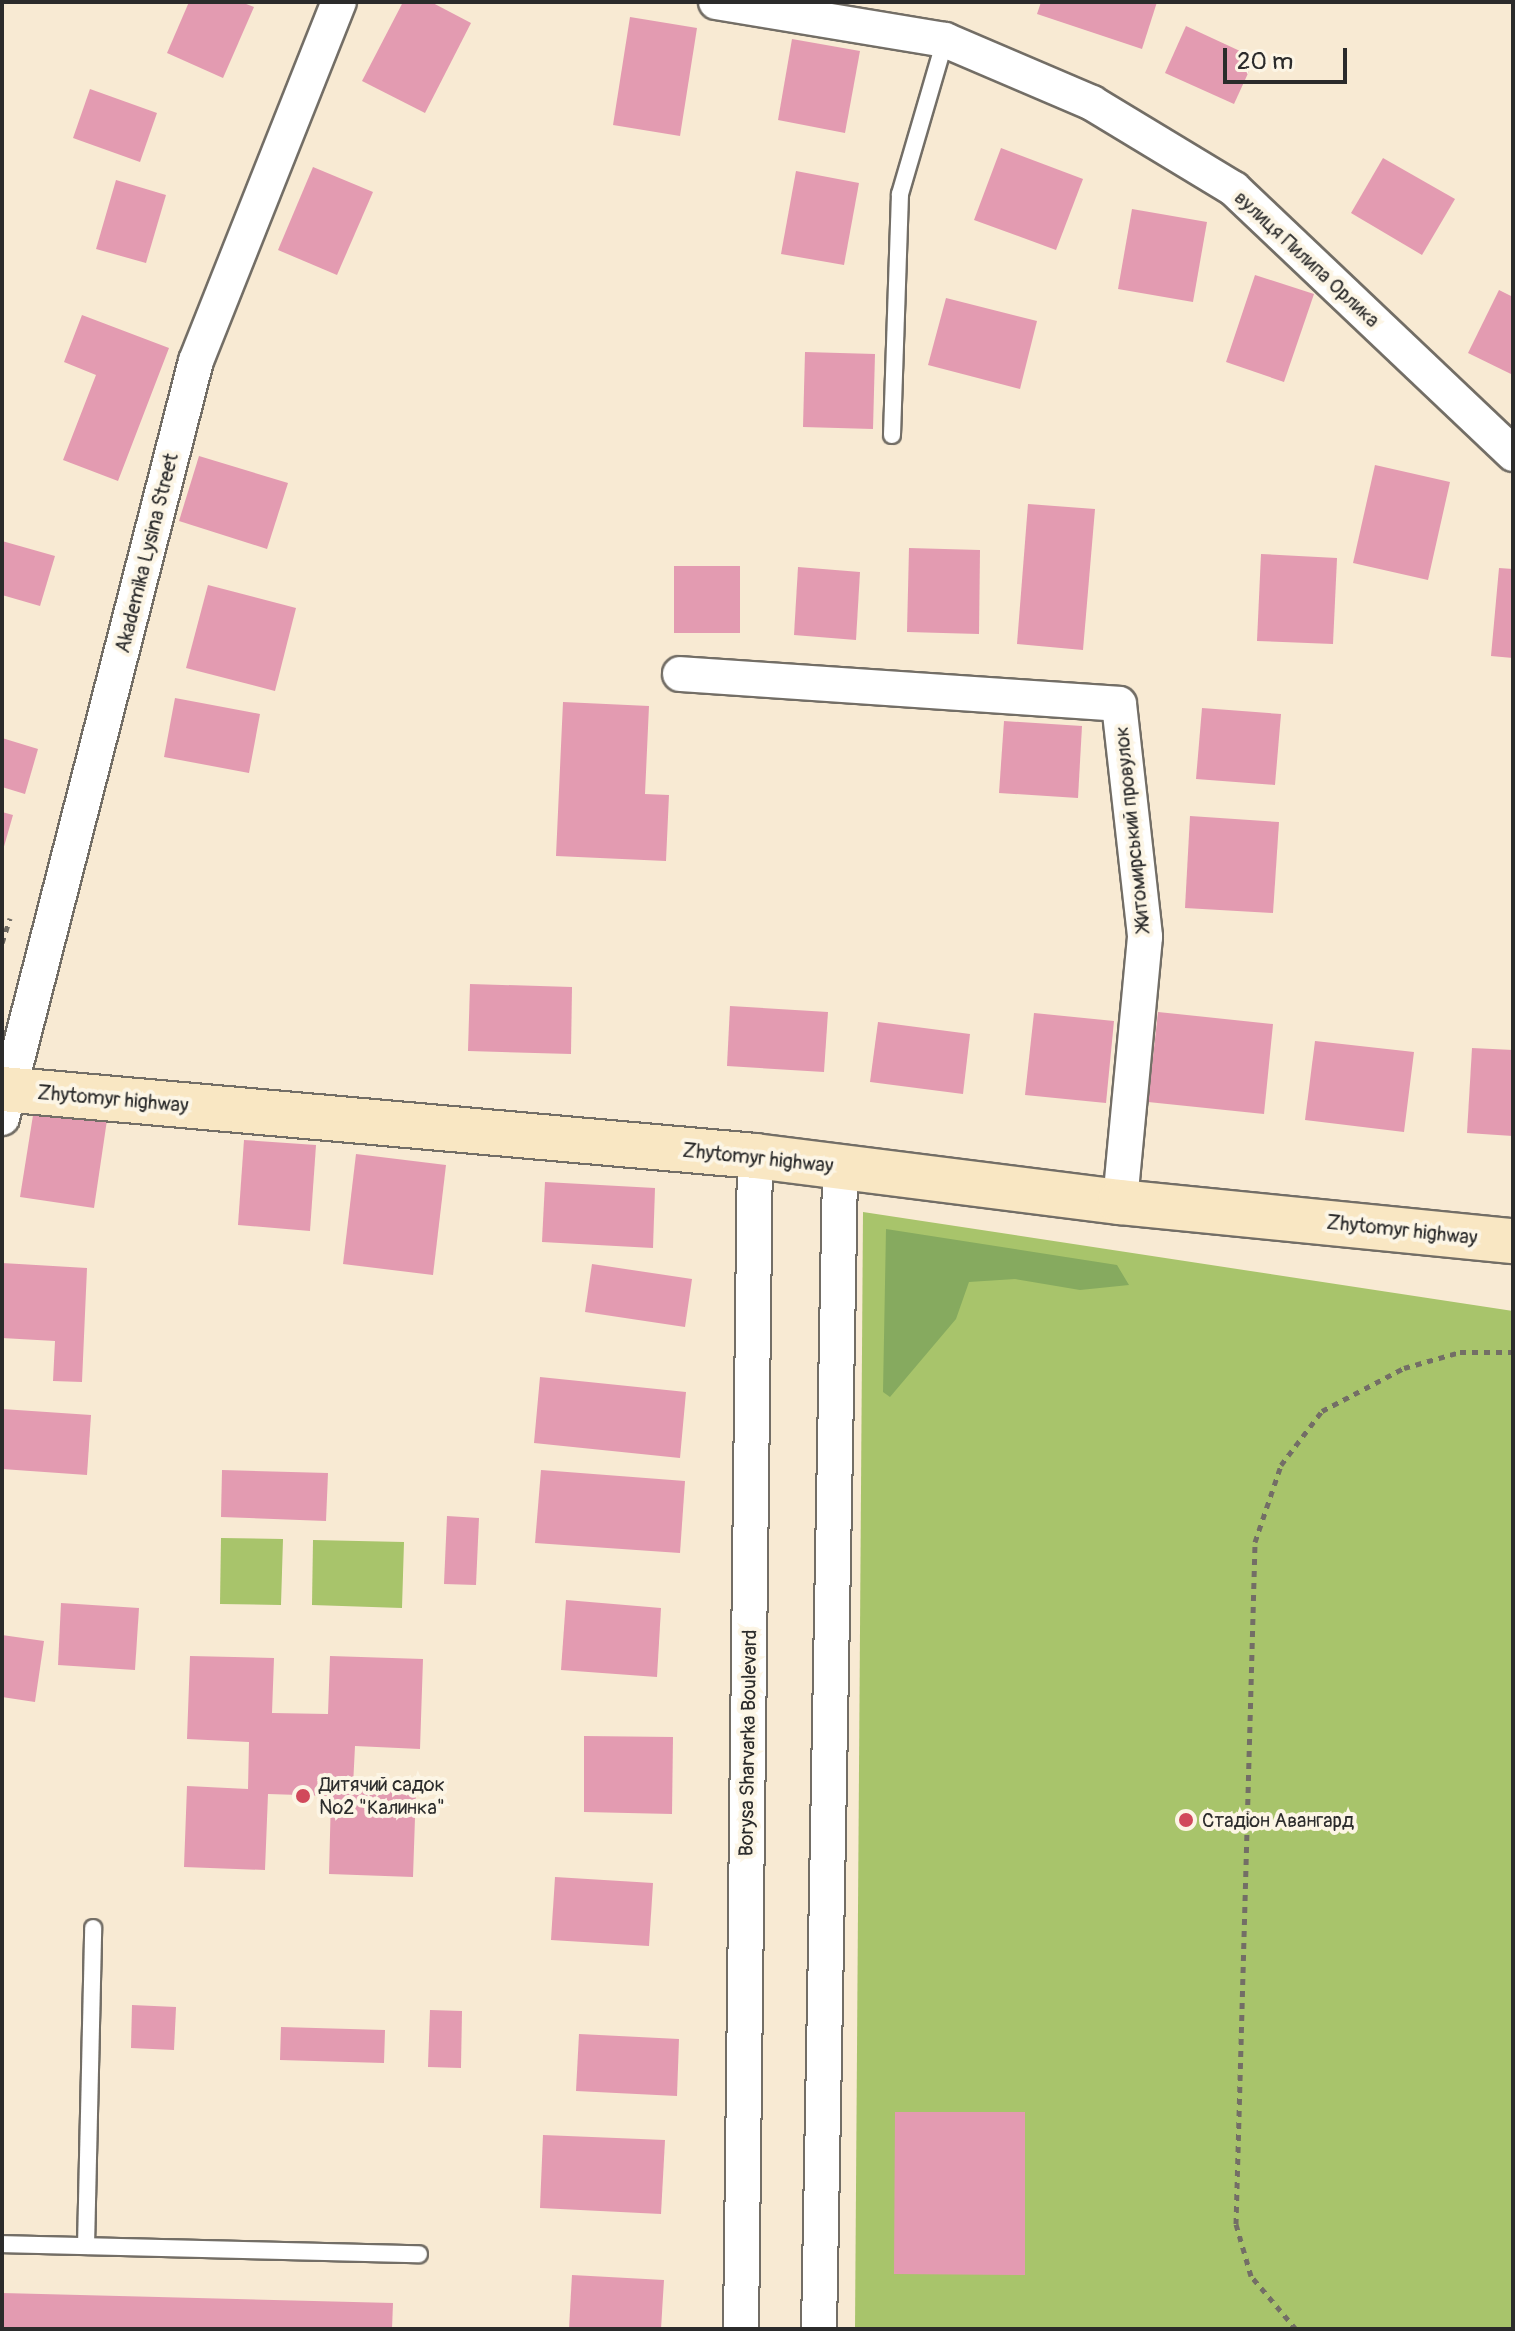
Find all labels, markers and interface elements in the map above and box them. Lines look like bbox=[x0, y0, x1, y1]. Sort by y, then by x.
scale bar bbox=[1227, 32, 1351, 82]
text: 20 m bbox=[1237, 47, 1293, 76]
street label: вулиця Пилипа Орлика bbox=[1230, 186, 1384, 332]
street label: Akademika Lysina Street bbox=[111, 451, 183, 655]
street label: Житомирський провулок bbox=[1109, 725, 1155, 933]
street label: Zhytomyr highway bbox=[36, 1080, 190, 1118]
street label: Zhytomyr highway bbox=[681, 1138, 835, 1178]
street label: Zhytomyr highway bbox=[1325, 1210, 1479, 1250]
street label: Borysa Sharvarka Boulevard bbox=[734, 1629, 762, 1857]
place label: Дитячий садок №2 "Калинка" bbox=[319, 1772, 445, 1819]
marker: Дитячий садок №2 "Калинка" bbox=[294, 1787, 312, 1805]
place label: Стадіон Авангард bbox=[1202, 1808, 1354, 1832]
marker: Стадіон Авангард bbox=[1177, 1811, 1195, 1829]

